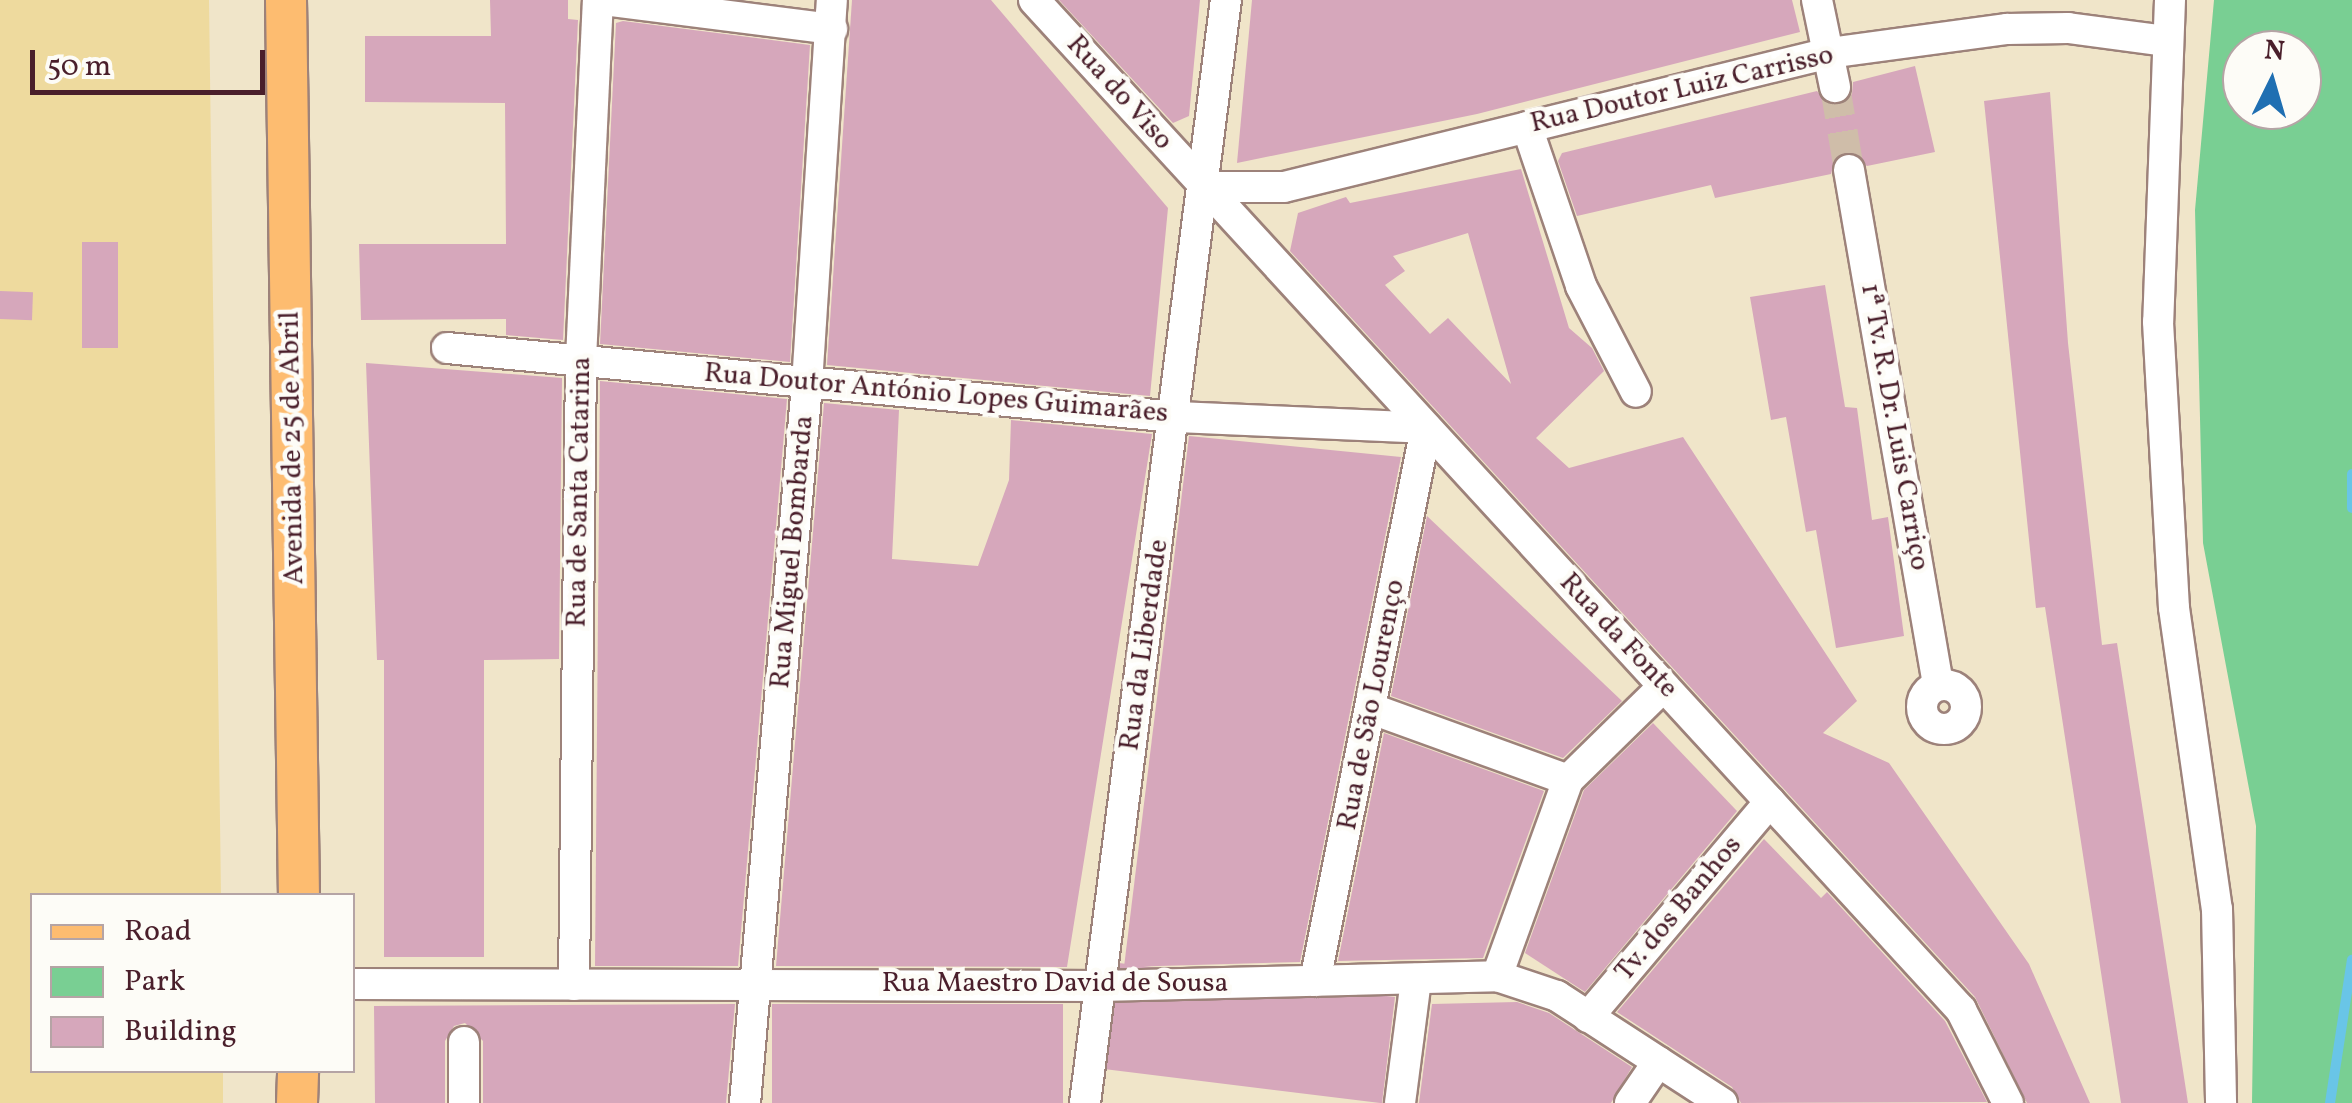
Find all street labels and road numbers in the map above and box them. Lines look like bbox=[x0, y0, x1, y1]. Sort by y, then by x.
street label: Rua do Viso bbox=[1058, 28, 1180, 158]
street label: Rua Doutor Luiz Carrisso bbox=[1527, 39, 1837, 141]
street label: 1ª Tv. R. Dr. Luis Carriço bbox=[1852, 280, 1936, 574]
street label: Avenida de 25 de Abril bbox=[274, 311, 312, 585]
street label: Rua de Santa Catarina bbox=[561, 356, 599, 628]
street label: Rua Doutor António Lopes Guimarães bbox=[703, 357, 1169, 431]
street label: Rua Miguel Bombarda bbox=[764, 414, 822, 690]
street label: Rua da Liberdade bbox=[1114, 537, 1176, 753]
street label: Rua da Fonte bbox=[1552, 567, 1684, 705]
street label: Rua de São Lourenço bbox=[1331, 577, 1413, 833]
street label: Tv. dos Banhos bbox=[1608, 829, 1750, 989]
street label: Rua Maestro David de Sousa bbox=[882, 967, 1228, 1001]

